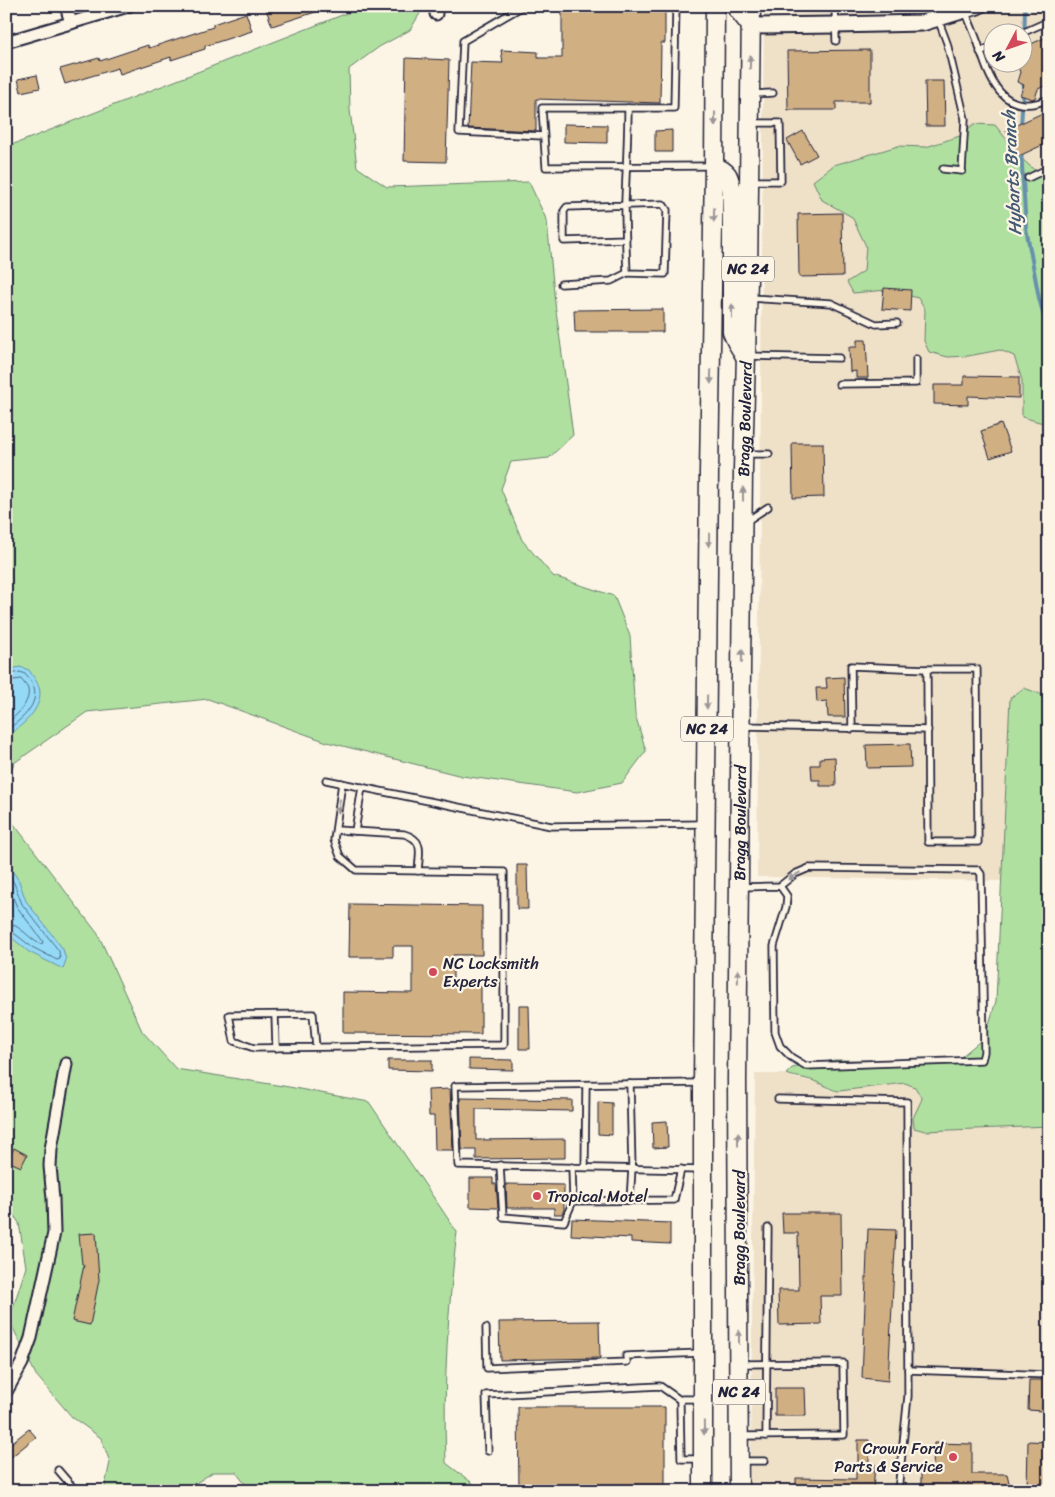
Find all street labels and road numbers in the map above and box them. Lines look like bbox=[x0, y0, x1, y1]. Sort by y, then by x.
road number: NC 24 bbox=[722, 256, 774, 282]
street label: Bragg Boulevard bbox=[728, 359, 760, 477]
road number: NC 24 bbox=[681, 716, 733, 742]
street label: Bragg Boulevard bbox=[724, 764, 755, 881]
street label: Bragg Boulevard bbox=[725, 1169, 754, 1286]
road number: NC 24 bbox=[713, 1380, 765, 1404]

